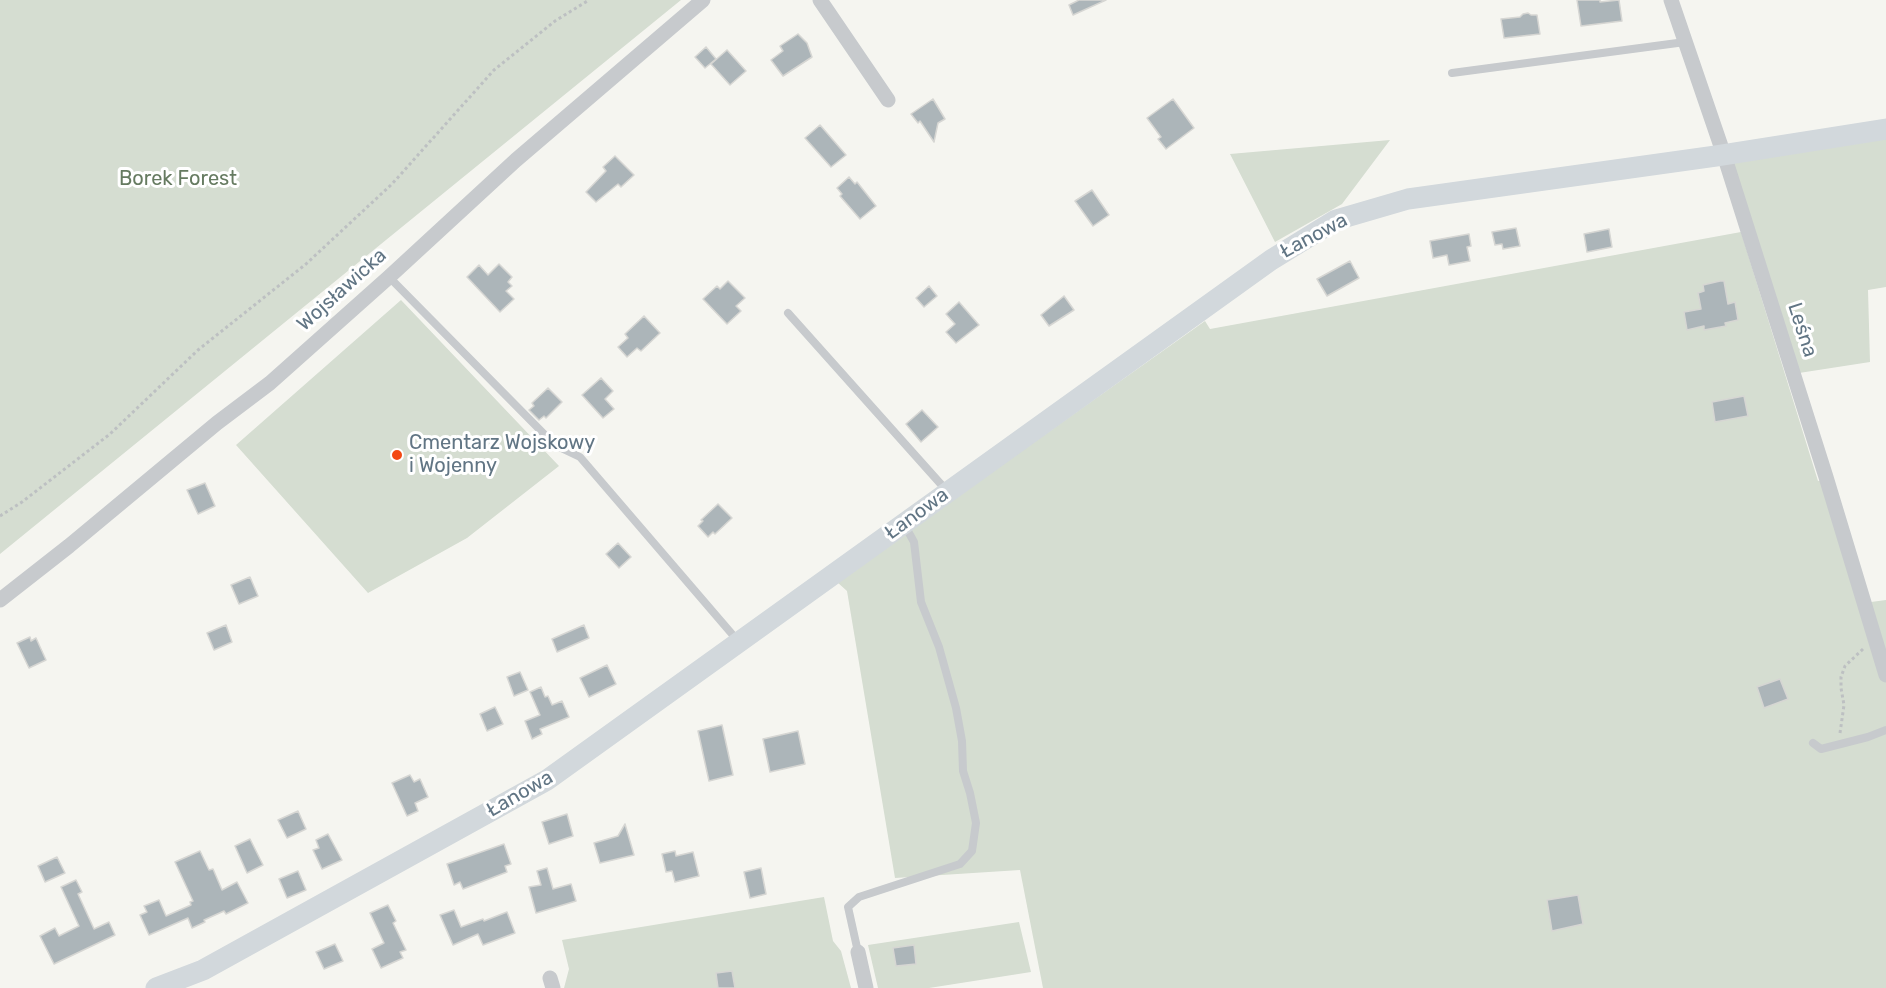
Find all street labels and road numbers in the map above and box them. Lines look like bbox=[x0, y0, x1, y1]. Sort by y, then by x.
street label: Łanowa bbox=[1276, 208, 1352, 264]
street label: Wojsławicka bbox=[292, 244, 392, 336]
street label: Leśna bbox=[1782, 300, 1822, 360]
street label: Łanowa bbox=[881, 483, 953, 545]
street label: Łanowa bbox=[483, 765, 557, 823]

